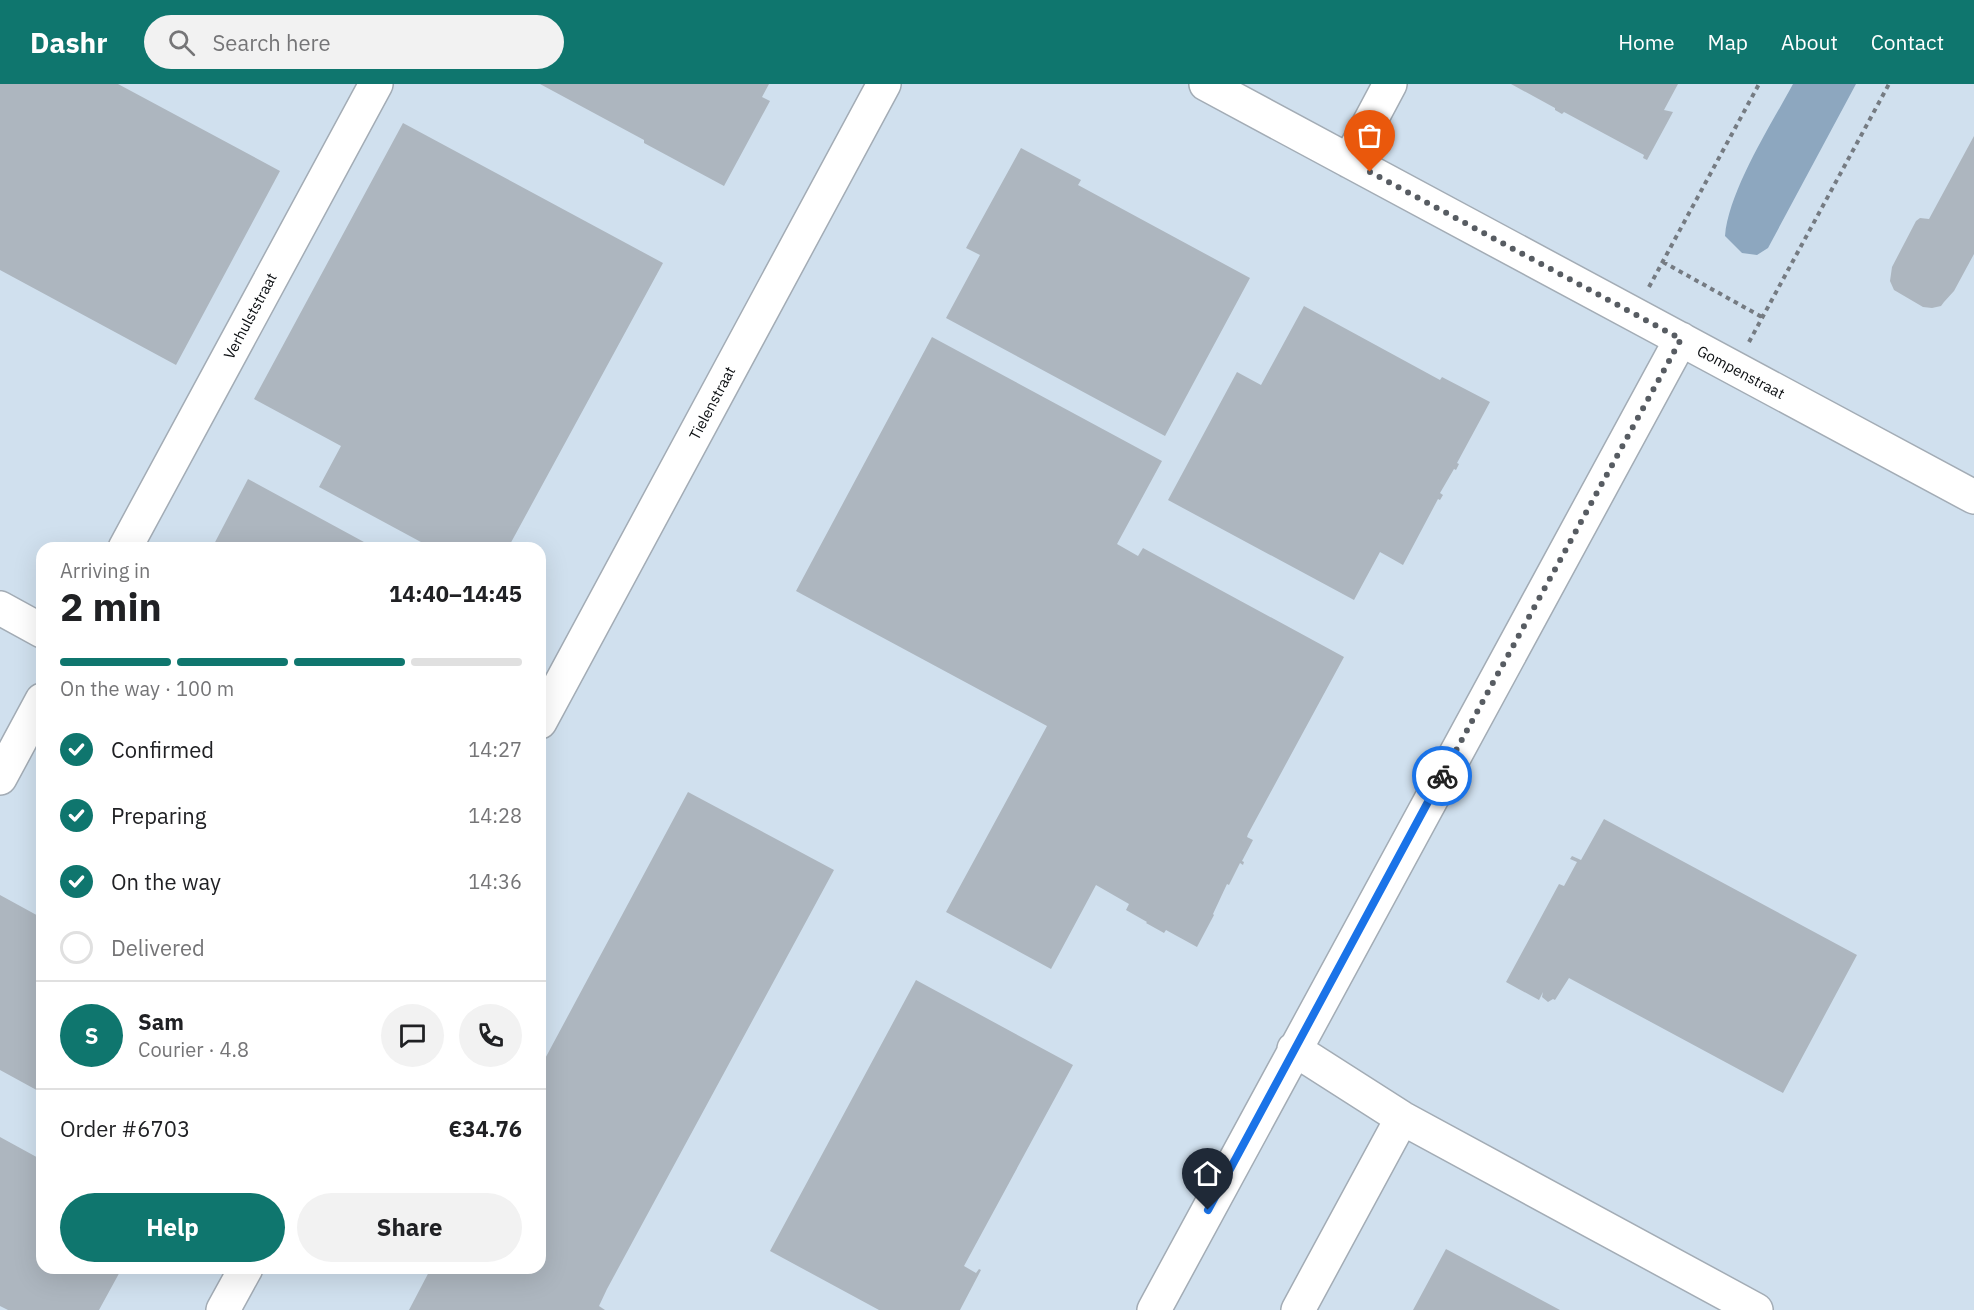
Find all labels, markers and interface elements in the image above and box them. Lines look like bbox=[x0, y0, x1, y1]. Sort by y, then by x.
search box bbox=[144, 15, 564, 69]
text: Dashr bbox=[30, 24, 108, 61]
icon: search bbox=[165, 26, 198, 59]
text: Search here bbox=[213, 28, 331, 57]
text: Home bbox=[1618, 28, 1675, 56]
text: Map bbox=[1708, 28, 1748, 56]
text: About bbox=[1781, 28, 1838, 56]
text: Contact bbox=[1871, 28, 1944, 56]
pin bbox=[1344, 110, 1395, 172]
icon: bag bbox=[1353, 119, 1386, 152]
street label: Verhulststraat bbox=[219, 270, 281, 362]
street label: Gompenstraat bbox=[1694, 341, 1788, 403]
street label: Tielenstraat bbox=[685, 363, 739, 443]
text: Arriving in bbox=[60, 557, 150, 584]
text: 14:40–14:45 bbox=[389, 579, 522, 608]
text: 2 min bbox=[60, 581, 162, 632]
text: On the way · 100 m bbox=[60, 675, 234, 702]
icon: check bbox=[60, 733, 93, 766]
text: Confirmed bbox=[111, 735, 214, 764]
text: 14:27 bbox=[468, 736, 522, 763]
courier bbox=[1412, 746, 1472, 806]
icon: bike bbox=[1426, 760, 1459, 793]
icon: check bbox=[60, 799, 93, 832]
text: Preparing bbox=[111, 801, 206, 830]
text: 14:28 bbox=[468, 802, 522, 829]
icon: check bbox=[60, 865, 93, 898]
text: On the way bbox=[111, 867, 221, 896]
text: 14:36 bbox=[468, 868, 522, 895]
text: Delivered bbox=[111, 933, 205, 962]
button: chat bbox=[381, 1004, 444, 1067]
button: phone bbox=[459, 1004, 522, 1067]
text: Sam bbox=[138, 1007, 184, 1036]
text: S bbox=[85, 1021, 98, 1050]
text: Courier · 4.8 bbox=[138, 1036, 249, 1063]
text: Order #6703 bbox=[60, 1114, 190, 1143]
text: €34.76 bbox=[449, 1114, 522, 1143]
pin bbox=[1182, 1148, 1233, 1210]
icon: home bbox=[1191, 1157, 1224, 1190]
button: Help bbox=[60, 1193, 285, 1262]
button: Share bbox=[297, 1193, 522, 1262]

